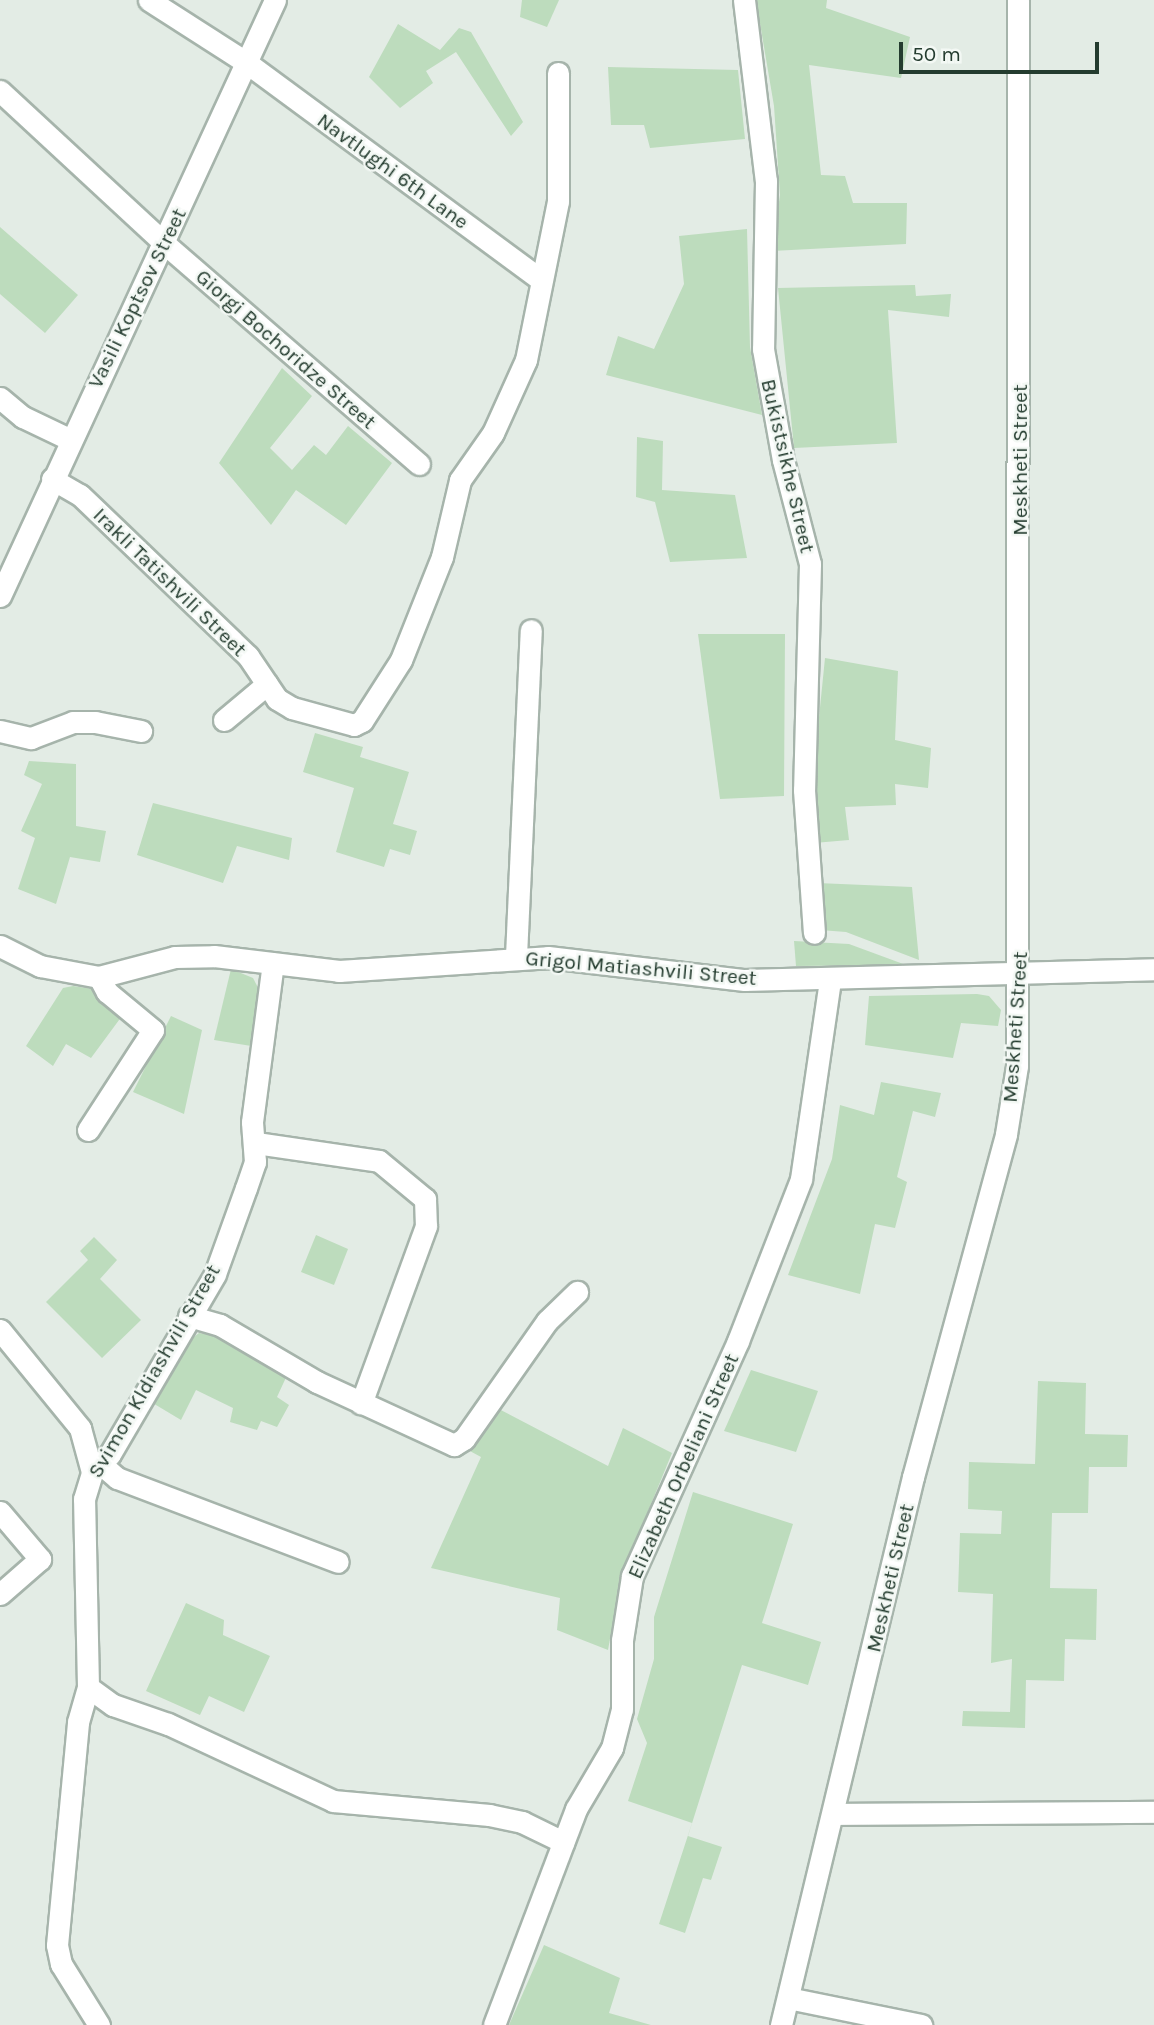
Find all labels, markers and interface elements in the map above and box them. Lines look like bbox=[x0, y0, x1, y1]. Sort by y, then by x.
scale bar bbox=[902, 28, 1102, 72]
text: 50 m bbox=[912, 42, 961, 66]
street label: Navtlughi 6th Lane bbox=[312, 108, 474, 234]
street label: Vasili Koptsov Street bbox=[82, 204, 192, 392]
street label: Giorgi Bochoridze Street bbox=[191, 264, 381, 434]
street label: Bukistsikhe Street bbox=[756, 376, 820, 556]
street label: Meskheti Street bbox=[1007, 384, 1033, 536]
street label: Irakli Tatishvili Street bbox=[88, 502, 252, 662]
street label: Grigol Matiashvili Street bbox=[524, 945, 758, 991]
street label: Meskheti Street bbox=[997, 950, 1033, 1104]
street label: Svimon Kldiashvili Street bbox=[82, 1260, 226, 1482]
street label: Elizabeth Orbeliani Street bbox=[622, 1349, 744, 1583]
street label: Meskheti Street bbox=[861, 1501, 919, 1655]

